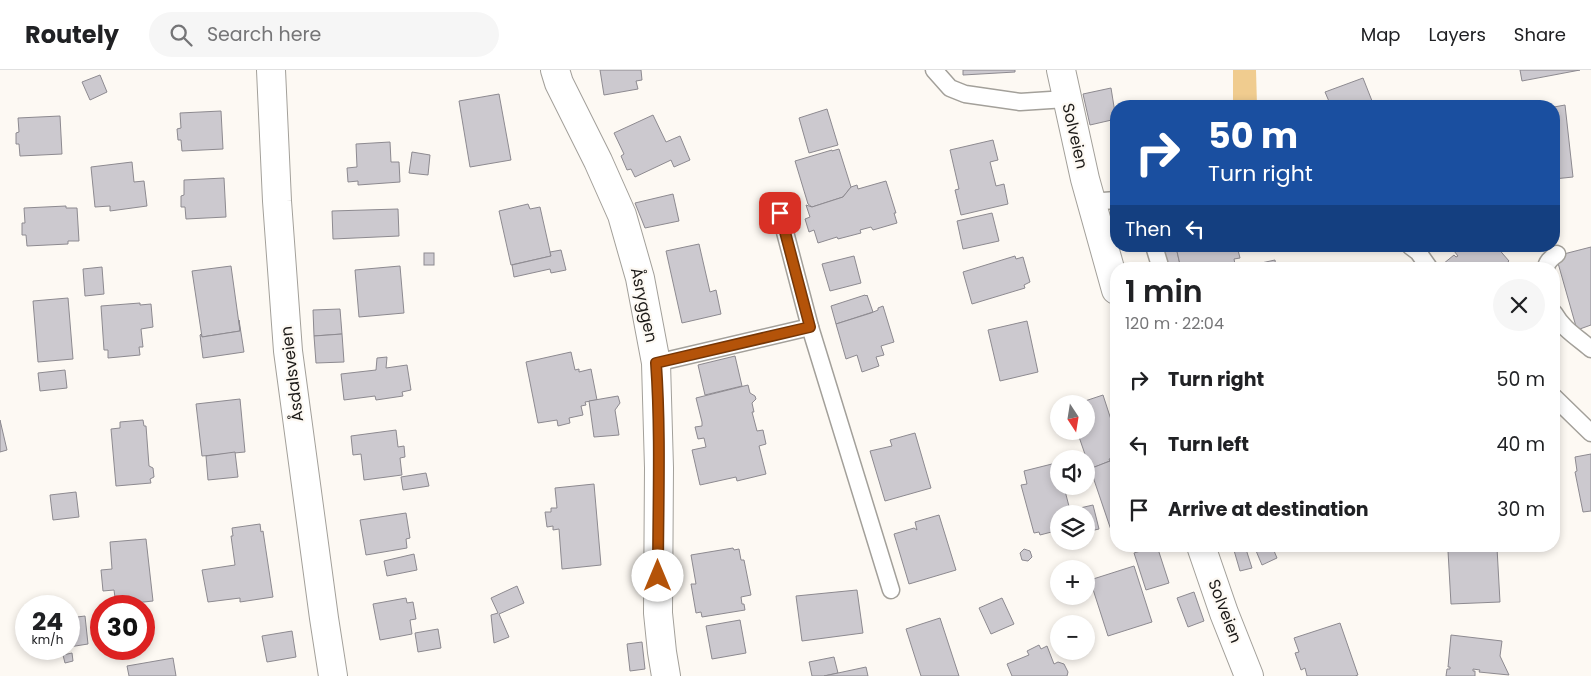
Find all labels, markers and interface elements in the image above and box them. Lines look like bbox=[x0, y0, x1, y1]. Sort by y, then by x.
search box bbox=[149, 12, 499, 57]
text: Routely bbox=[25, 18, 119, 51]
icon: search bbox=[167, 21, 195, 49]
text: Search here bbox=[207, 21, 321, 48]
text: Map bbox=[1361, 22, 1401, 47]
text: Layers bbox=[1429, 22, 1486, 47]
text: Share bbox=[1514, 22, 1566, 47]
street label: Solveien bbox=[1056, 101, 1094, 171]
text: 50 m bbox=[1208, 111, 1298, 160]
icon: right bbox=[1125, 120, 1190, 185]
text: Turn right bbox=[1208, 158, 1313, 189]
pin bbox=[759, 192, 801, 234]
icon: arrive bbox=[766, 199, 794, 227]
icon: left bbox=[1181, 215, 1209, 243]
text: Then bbox=[1125, 216, 1171, 243]
street label: Åsryggen bbox=[625, 265, 663, 345]
text: 1 min bbox=[1125, 270, 1203, 313]
button: close bbox=[1493, 279, 1545, 331]
text: 120 m · 22:04 bbox=[1125, 312, 1224, 335]
street label: Åsdalsveien bbox=[275, 325, 309, 423]
icon: right bbox=[1125, 366, 1153, 394]
text: Turn right bbox=[1168, 366, 1264, 393]
text: 50 m bbox=[1496, 366, 1545, 393]
north arrow bbox=[1050, 395, 1095, 440]
map controls bbox=[1050, 395, 1095, 660]
icon: left bbox=[1125, 431, 1153, 459]
text: Turn left bbox=[1168, 431, 1249, 458]
text: 40 m bbox=[1496, 431, 1545, 458]
button: sound bbox=[1050, 450, 1095, 495]
icon: arrive bbox=[1125, 496, 1153, 524]
text: Arrive at destination bbox=[1168, 496, 1369, 523]
text: 30 m bbox=[1497, 496, 1545, 523]
button: layers bbox=[1050, 505, 1095, 550]
position arrow bbox=[631, 549, 683, 601]
button: + bbox=[1050, 560, 1095, 605]
street label: Solveien bbox=[1202, 576, 1248, 646]
speed limit sign: 30 bbox=[90, 595, 155, 660]
text: 24 bbox=[32, 604, 63, 639]
button: − bbox=[1050, 615, 1095, 660]
text: km/h bbox=[32, 631, 63, 648]

